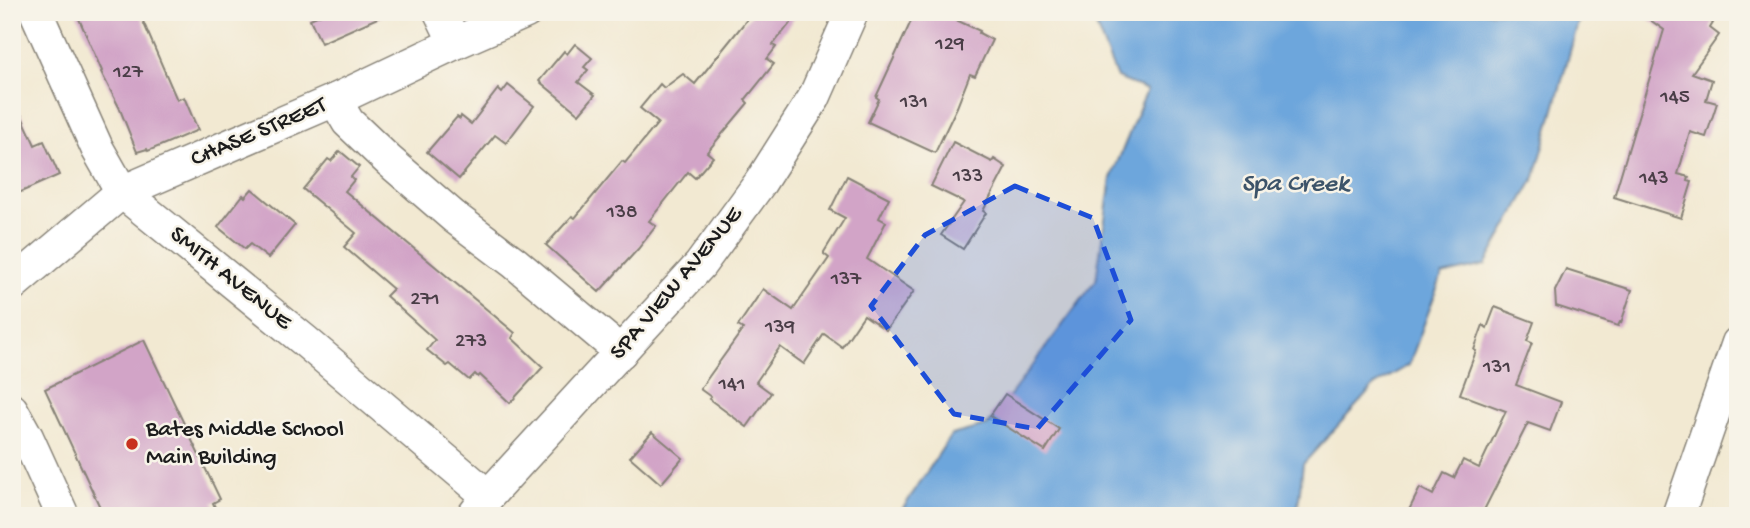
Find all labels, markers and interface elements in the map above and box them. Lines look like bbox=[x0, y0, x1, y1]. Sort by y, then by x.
house number: 129 bbox=[934, 33, 965, 58]
house number: 127 bbox=[112, 61, 144, 86]
house number: 145 bbox=[1659, 86, 1690, 111]
street label: CHASE STREET bbox=[187, 91, 333, 175]
house number: 131 bbox=[899, 91, 928, 116]
house number: 133 bbox=[952, 165, 983, 190]
house number: 143 bbox=[1638, 167, 1669, 192]
water label: Spa Creek bbox=[1241, 170, 1351, 201]
street label: SPA VIEW AVENUE bbox=[604, 201, 750, 367]
house number: 138 bbox=[606, 201, 637, 226]
street label: SMITH AVENUE bbox=[163, 221, 298, 338]
house number: 137 bbox=[830, 268, 862, 293]
house number: 271 bbox=[410, 288, 440, 313]
house number: 139 bbox=[764, 316, 795, 341]
house number: 273 bbox=[455, 330, 487, 355]
house number: 131 bbox=[1482, 356, 1511, 381]
house number: 141 bbox=[718, 373, 745, 398]
place label: Bates Middle School Main Building bbox=[145, 416, 344, 473]
marker: Bates Middle School Main Building bbox=[124, 436, 140, 452]

